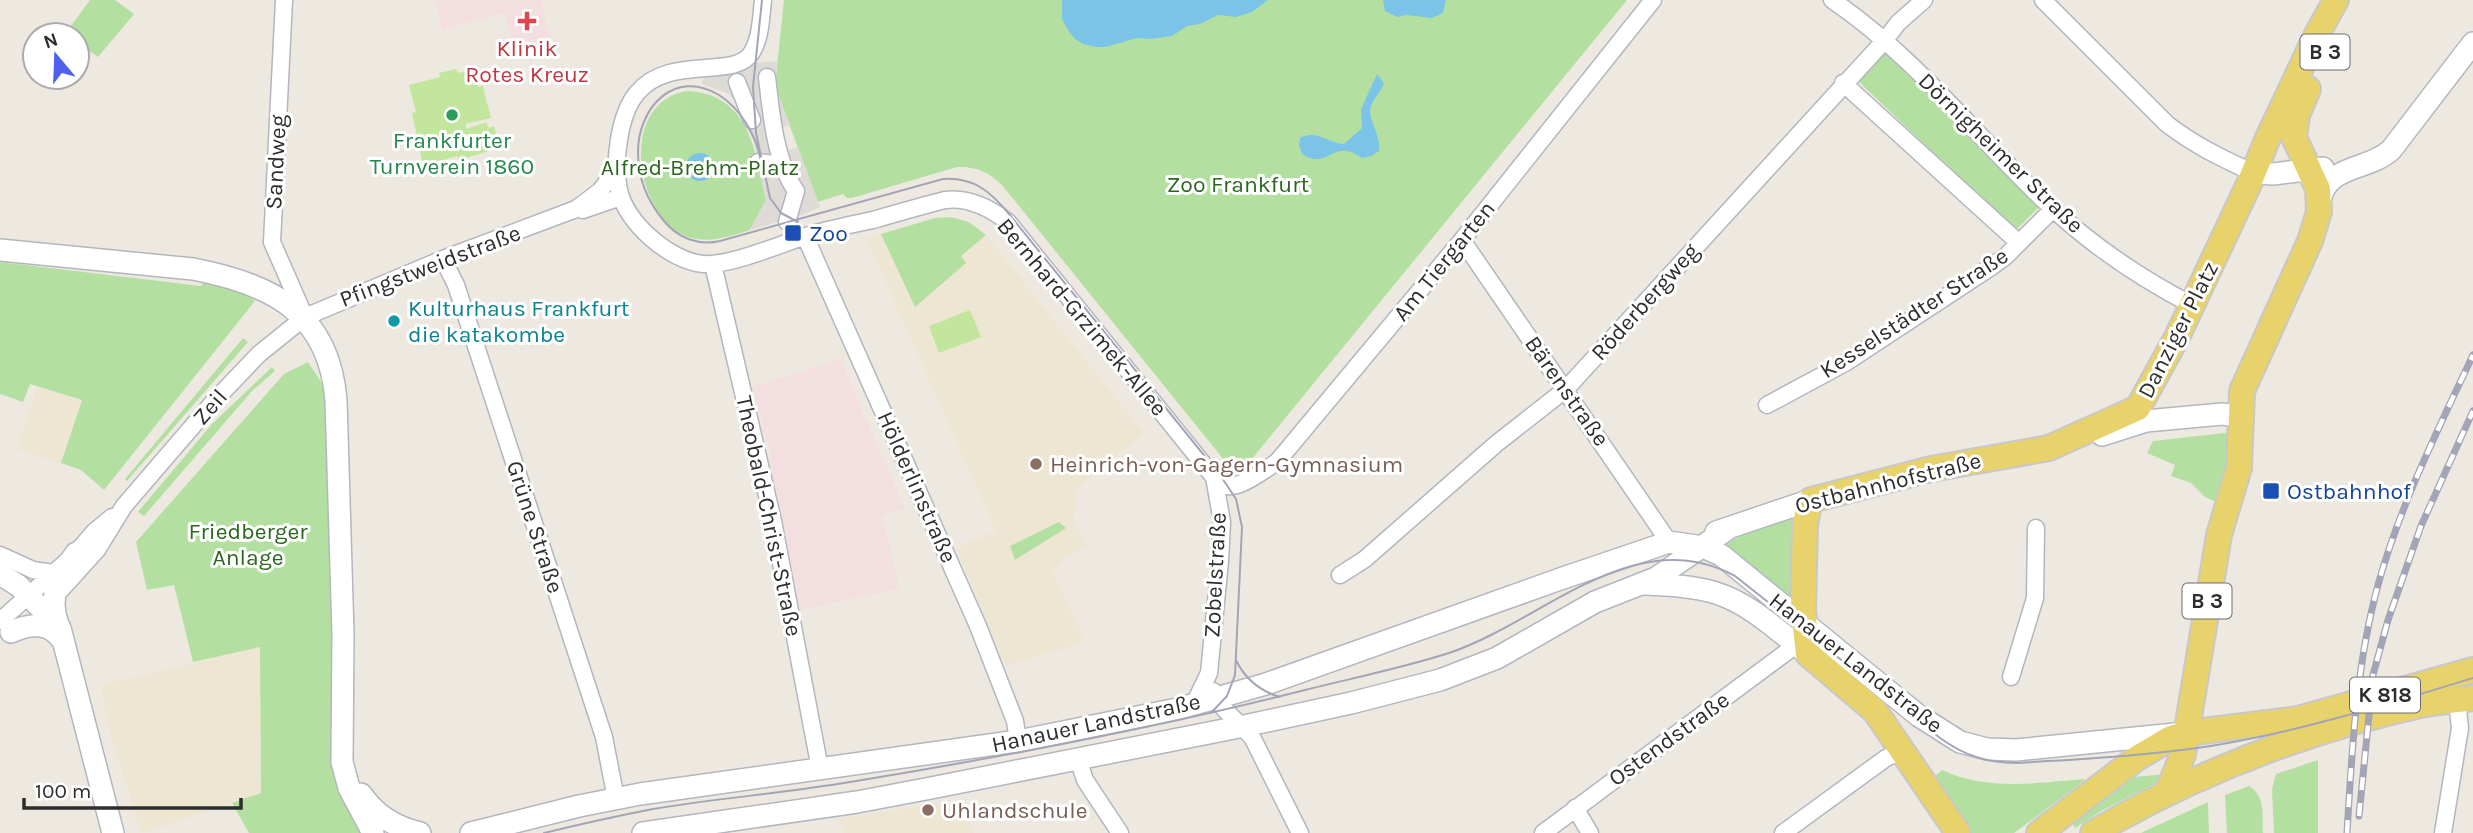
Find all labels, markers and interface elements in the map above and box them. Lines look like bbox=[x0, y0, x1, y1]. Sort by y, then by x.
marker: Klinik Rotes Kreuz bbox=[517, 11, 537, 31]
north arrow bbox=[21, 21, 91, 91]
text: N bbox=[41, 28, 61, 53]
road number: B 3 bbox=[2300, 34, 2350, 70]
place label: Klinik Rotes Kreuz bbox=[465, 35, 589, 88]
street label: Dörnigheimer Straße bbox=[1913, 67, 2089, 239]
marker: Frankfurter Turnverein 1860 bbox=[444, 107, 460, 123]
street label: Sandweg bbox=[260, 114, 292, 210]
place label: Frankfurter Turnverein 1860 bbox=[370, 127, 534, 180]
park label: Alfred-Brehm-Platz bbox=[601, 154, 799, 181]
park label: Zoo Frankfurt bbox=[1167, 171, 1310, 198]
street label: Am Tiergarten bbox=[1387, 196, 1501, 326]
street label: Bernhard-Grzimek-Allee bbox=[991, 213, 1173, 421]
street label: Pfingstweidstraße bbox=[336, 219, 524, 313]
place label: Zoo bbox=[809, 220, 848, 247]
marker: Zoo bbox=[783, 223, 803, 243]
street label: Röderbergweg bbox=[1585, 238, 1705, 366]
street label: Kesselstädter Straße bbox=[1815, 242, 2013, 384]
street label: Danziger Platz bbox=[2132, 257, 2224, 403]
place label: Kulturhaus Frankfurt die katakombe bbox=[408, 295, 630, 348]
marker: Kulturhaus Frankfurt die katakombe bbox=[386, 313, 402, 329]
street label: Bärenstraße bbox=[1519, 331, 1615, 451]
street label: Zeil bbox=[187, 384, 233, 430]
street label: Theobald-Christ-Straße bbox=[730, 393, 808, 639]
street label: Hölderlinstraße bbox=[872, 407, 962, 567]
street label: Ostbahnhofstraße bbox=[1792, 447, 1984, 519]
place label: Heinrich-von-Gagern-Gymnasium bbox=[1050, 451, 1403, 478]
marker: Heinrich-von-Gagern-Gymnasium bbox=[1028, 456, 1044, 472]
street label: Grüne Straße bbox=[501, 457, 569, 597]
place label: Ostbahnhof bbox=[2287, 478, 2411, 505]
marker: Ostbahnhof bbox=[2261, 481, 2281, 501]
street label: Zobelstraße bbox=[1198, 512, 1232, 638]
park label: Friedberger Anlage bbox=[188, 518, 308, 571]
road number: B 3 bbox=[2182, 584, 2232, 618]
street label: Hanauer Landstraße bbox=[1764, 587, 1948, 739]
road number: K 818 bbox=[2350, 678, 2420, 712]
street label: Ostendstraße bbox=[1603, 686, 1735, 792]
street label: Hanauer Landstraße bbox=[989, 688, 1203, 758]
scale bar bbox=[24, 766, 242, 810]
text: 100 m bbox=[35, 779, 92, 803]
place label: Uhlandschule bbox=[942, 797, 1088, 824]
marker: Uhlandschule bbox=[920, 802, 936, 818]

